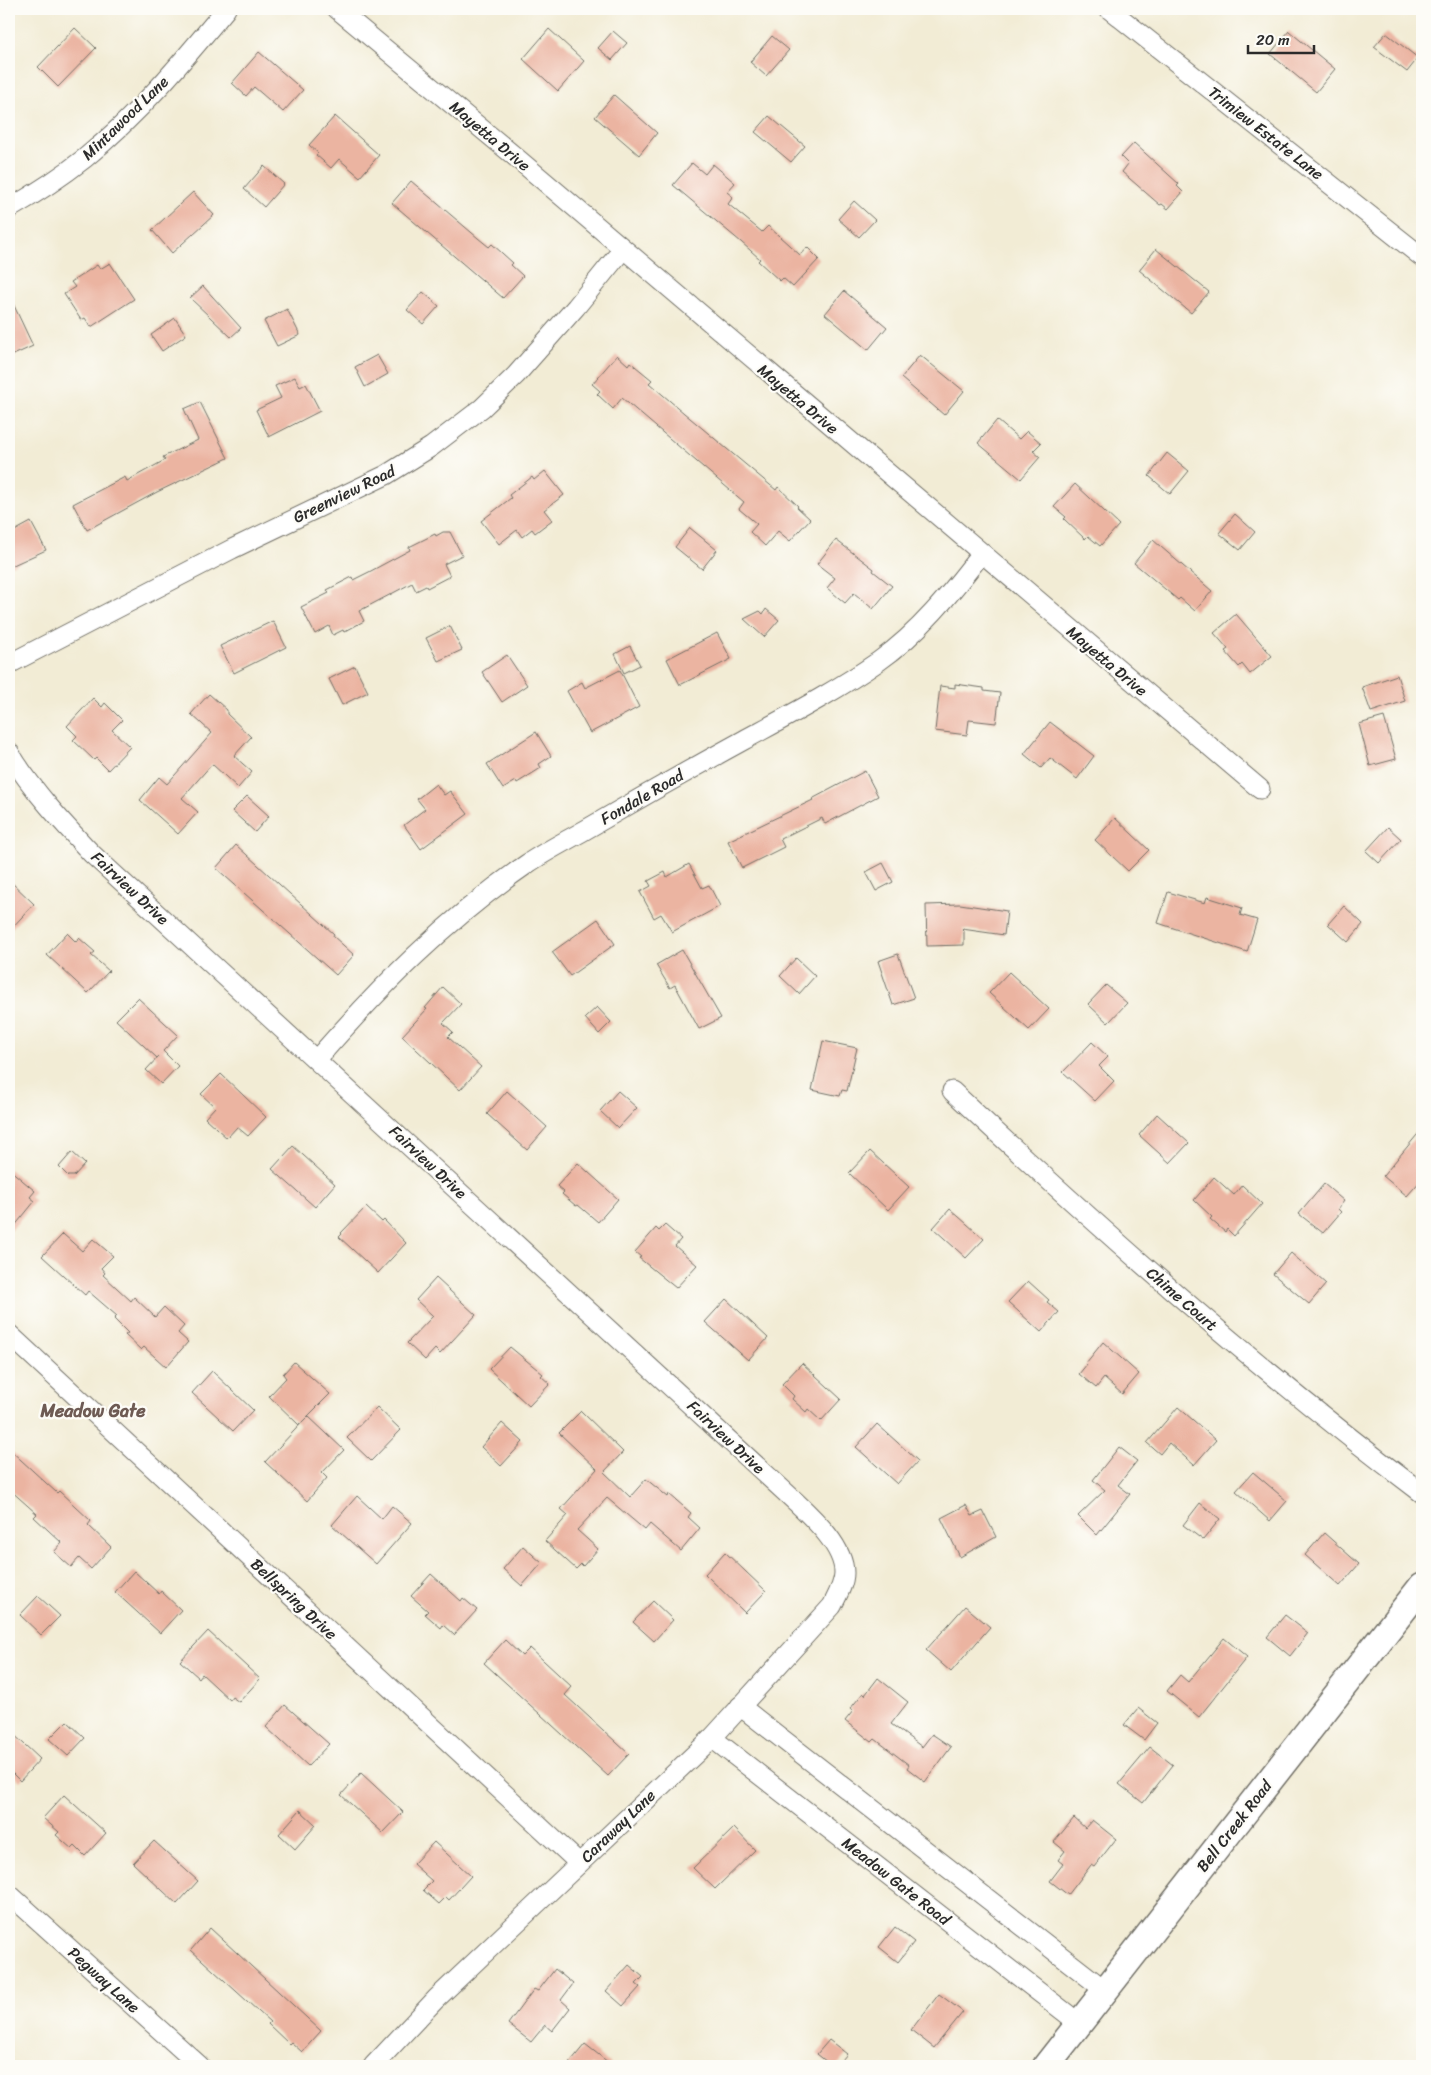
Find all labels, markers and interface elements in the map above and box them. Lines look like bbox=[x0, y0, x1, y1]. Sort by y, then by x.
scale bar bbox=[1248, 22, 1315, 54]
text: 20 m bbox=[1256, 27, 1290, 53]
street label: Mintawood Lane bbox=[74, 68, 176, 168]
street label: Trimiew Estate Lane bbox=[1202, 78, 1330, 188]
street label: Mayetta Drive bbox=[443, 93, 537, 179]
street label: Mayetta Drive bbox=[751, 356, 845, 442]
street label: Greenview Road bbox=[288, 456, 402, 531]
street label: Mayetta Drive bbox=[1060, 618, 1154, 704]
street label: Fondale Road bbox=[595, 760, 691, 833]
street label: Fairview Drive bbox=[84, 844, 176, 932]
street label: Fairview Drive bbox=[382, 1118, 474, 1206]
street label: Chime Court bbox=[1139, 1259, 1225, 1339]
street label: Fairview Drive bbox=[680, 1393, 772, 1481]
district label: Meadow Gate bbox=[39, 1395, 146, 1427]
street label: Bellspring Drive bbox=[244, 1551, 344, 1647]
street label: Bell Creek Road bbox=[1188, 1772, 1281, 1879]
street label: Caraway Lane bbox=[573, 1782, 663, 1870]
street label: Meadow Gate Road bbox=[835, 1829, 958, 1934]
street label: Pegway Lane bbox=[61, 1939, 147, 2021]

